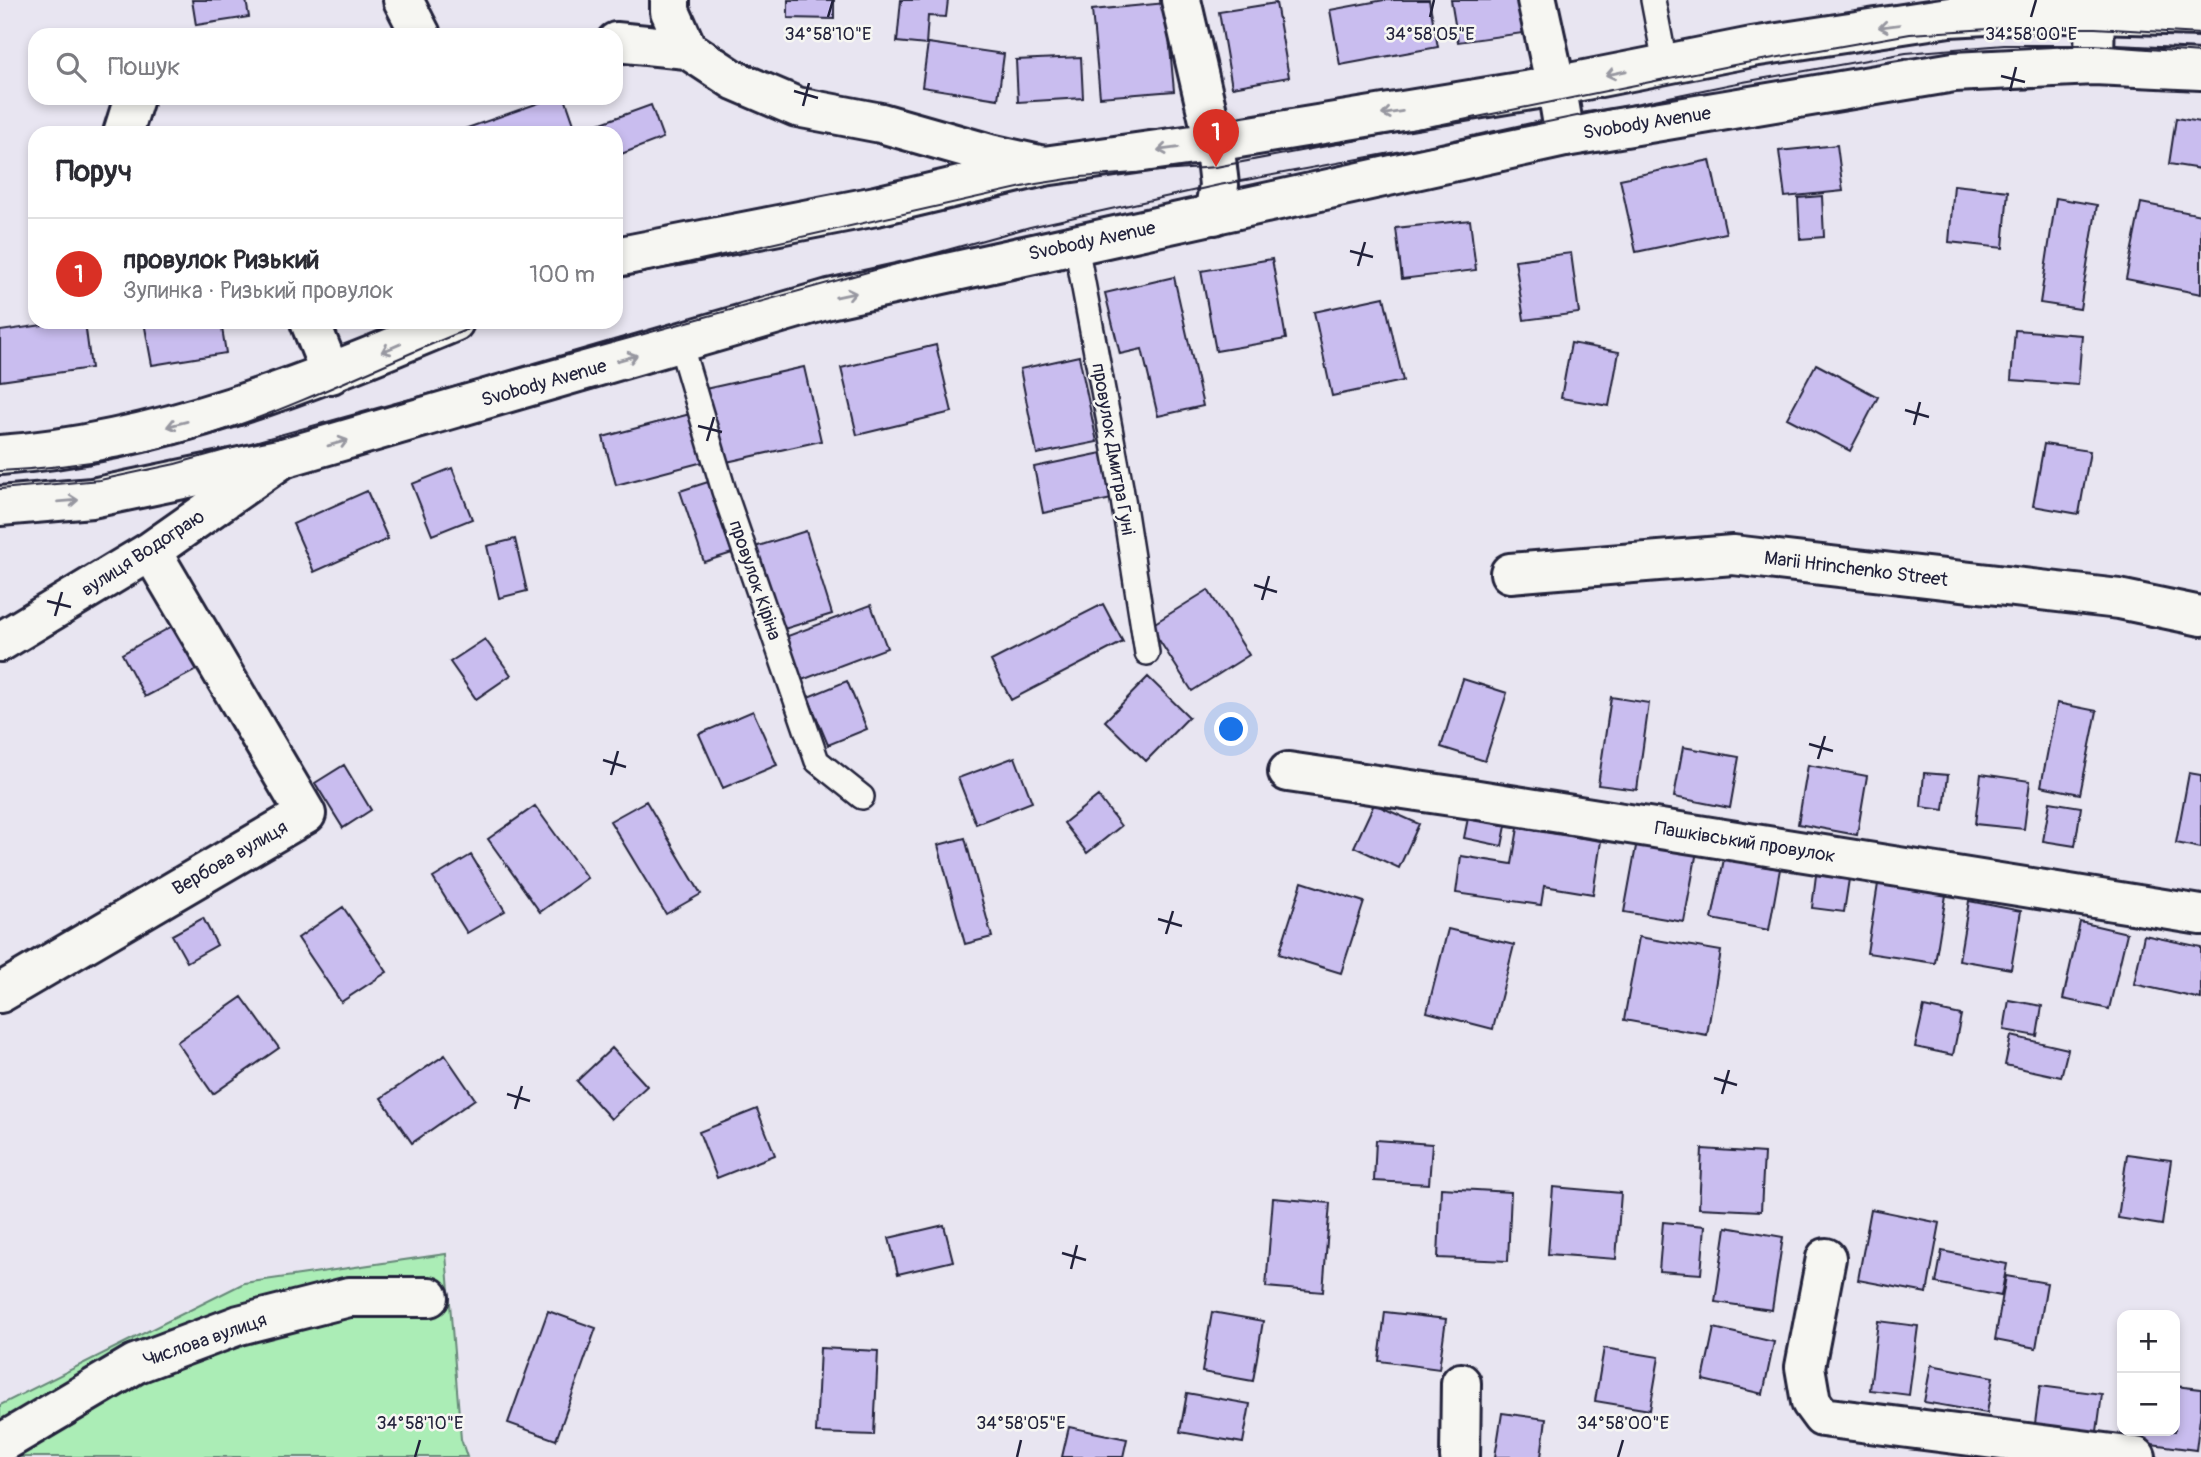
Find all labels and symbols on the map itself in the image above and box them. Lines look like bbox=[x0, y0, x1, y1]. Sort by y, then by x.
one-way arrow bbox=[1878, 20, 1900, 33]
text: 34°58'10"E bbox=[785, 23, 871, 46]
text: 34°58'05"E bbox=[1385, 23, 1475, 46]
text: 34°58'00"E bbox=[1985, 23, 2077, 46]
one-way arrow bbox=[1605, 67, 1628, 81]
street label: Svobody Avenue bbox=[1581, 101, 1713, 145]
one-way arrow bbox=[1381, 107, 1404, 120]
pin: 1 bbox=[1193, 109, 1239, 167]
one-way arrow bbox=[1157, 142, 1179, 155]
street label: Svobody Avenue bbox=[1026, 216, 1158, 266]
one-way arrow bbox=[834, 288, 857, 302]
one-way arrow bbox=[381, 343, 402, 356]
one-way arrow bbox=[616, 351, 638, 364]
street label: Svobody Avenue bbox=[479, 353, 610, 412]
street label: провулок Дмитра Гуні bbox=[1086, 361, 1140, 537]
one-way arrow bbox=[166, 418, 188, 431]
one-way arrow bbox=[327, 435, 349, 448]
one-way arrow bbox=[56, 494, 79, 507]
street label: вулиця Водограю bbox=[77, 504, 209, 602]
street label: провулок Кіріна bbox=[723, 517, 787, 643]
street label: Marii Hrinchenko Street bbox=[1763, 546, 1950, 592]
your location bbox=[1214, 712, 1248, 746]
street label: Вербова вулиця bbox=[168, 815, 292, 901]
street label: Пашківський провулок bbox=[1653, 816, 1837, 868]
street label: Числова вулиця bbox=[140, 1308, 270, 1372]
text: 34°58'10"E bbox=[377, 1412, 463, 1435]
text: 34°58'05"E bbox=[976, 1412, 1066, 1435]
text: 34°58'00"E bbox=[1577, 1412, 1669, 1435]

